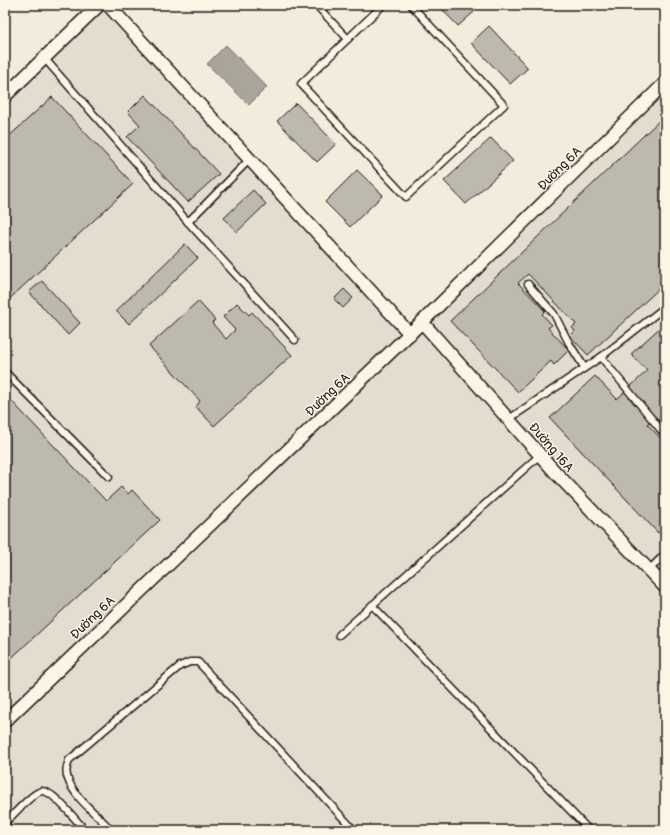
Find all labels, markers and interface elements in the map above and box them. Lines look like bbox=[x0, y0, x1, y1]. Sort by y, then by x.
street label: Đường 6A bbox=[534, 143, 585, 194]
street label: Đường 6A bbox=[302, 369, 354, 420]
street label: Đường 16A bbox=[525, 420, 578, 476]
street label: Đường 6A bbox=[67, 592, 119, 643]

